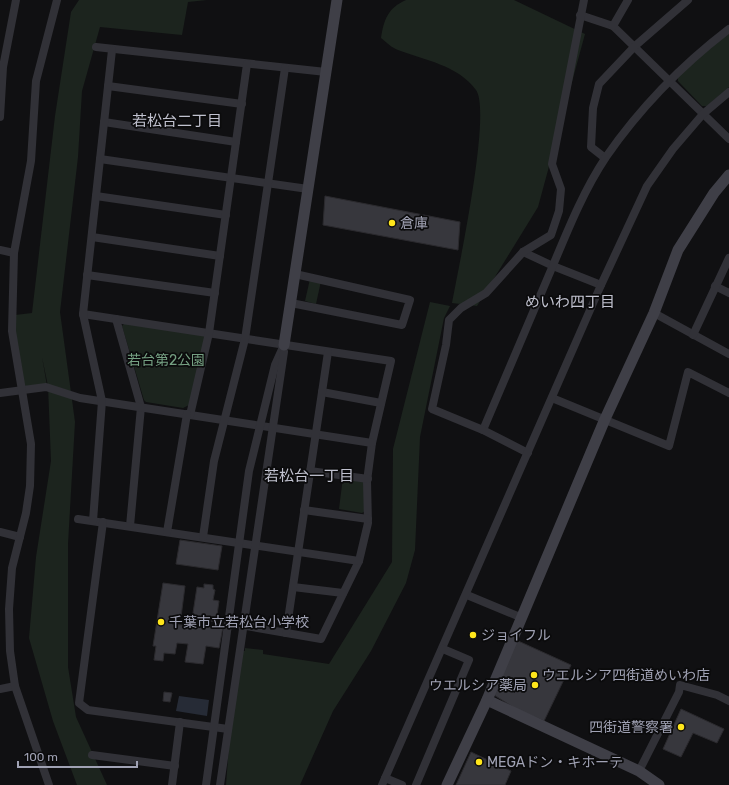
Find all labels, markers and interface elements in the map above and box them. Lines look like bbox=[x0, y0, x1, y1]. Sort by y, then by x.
district label: 若松台二丁目 bbox=[132, 112, 222, 130]
place label: 倉庫 bbox=[400, 215, 428, 232]
marker: 倉庫 bbox=[387, 218, 397, 228]
district label: めいわ四丁目 bbox=[525, 293, 615, 311]
park label: 若台第2公園 bbox=[127, 352, 205, 369]
district label: 若松台一丁目 bbox=[264, 467, 354, 485]
place label: 千葉市立若松台小学校 bbox=[169, 614, 309, 631]
marker: 千葉市立若松台小学校 bbox=[156, 617, 166, 627]
place label: ジョイフル bbox=[481, 627, 551, 644]
marker: ジョイフル bbox=[468, 630, 478, 640]
place label: ウエルシア四街道めいわ店 bbox=[542, 667, 710, 684]
marker: ウエルシア四街道めいわ店 bbox=[529, 670, 539, 680]
place label: ウエルシア薬局 bbox=[429, 677, 527, 694]
marker: ウエルシア薬局 bbox=[530, 680, 540, 690]
place label: 四街道警察署 bbox=[589, 719, 673, 736]
marker: 四街道警察署 bbox=[676, 722, 686, 732]
scale bar bbox=[18, 743, 137, 769]
text: 100 m bbox=[24, 750, 58, 764]
place label: MEGAドン・キホーテ bbox=[487, 754, 623, 771]
marker: MEGAドン・キホーテ bbox=[474, 757, 484, 767]

